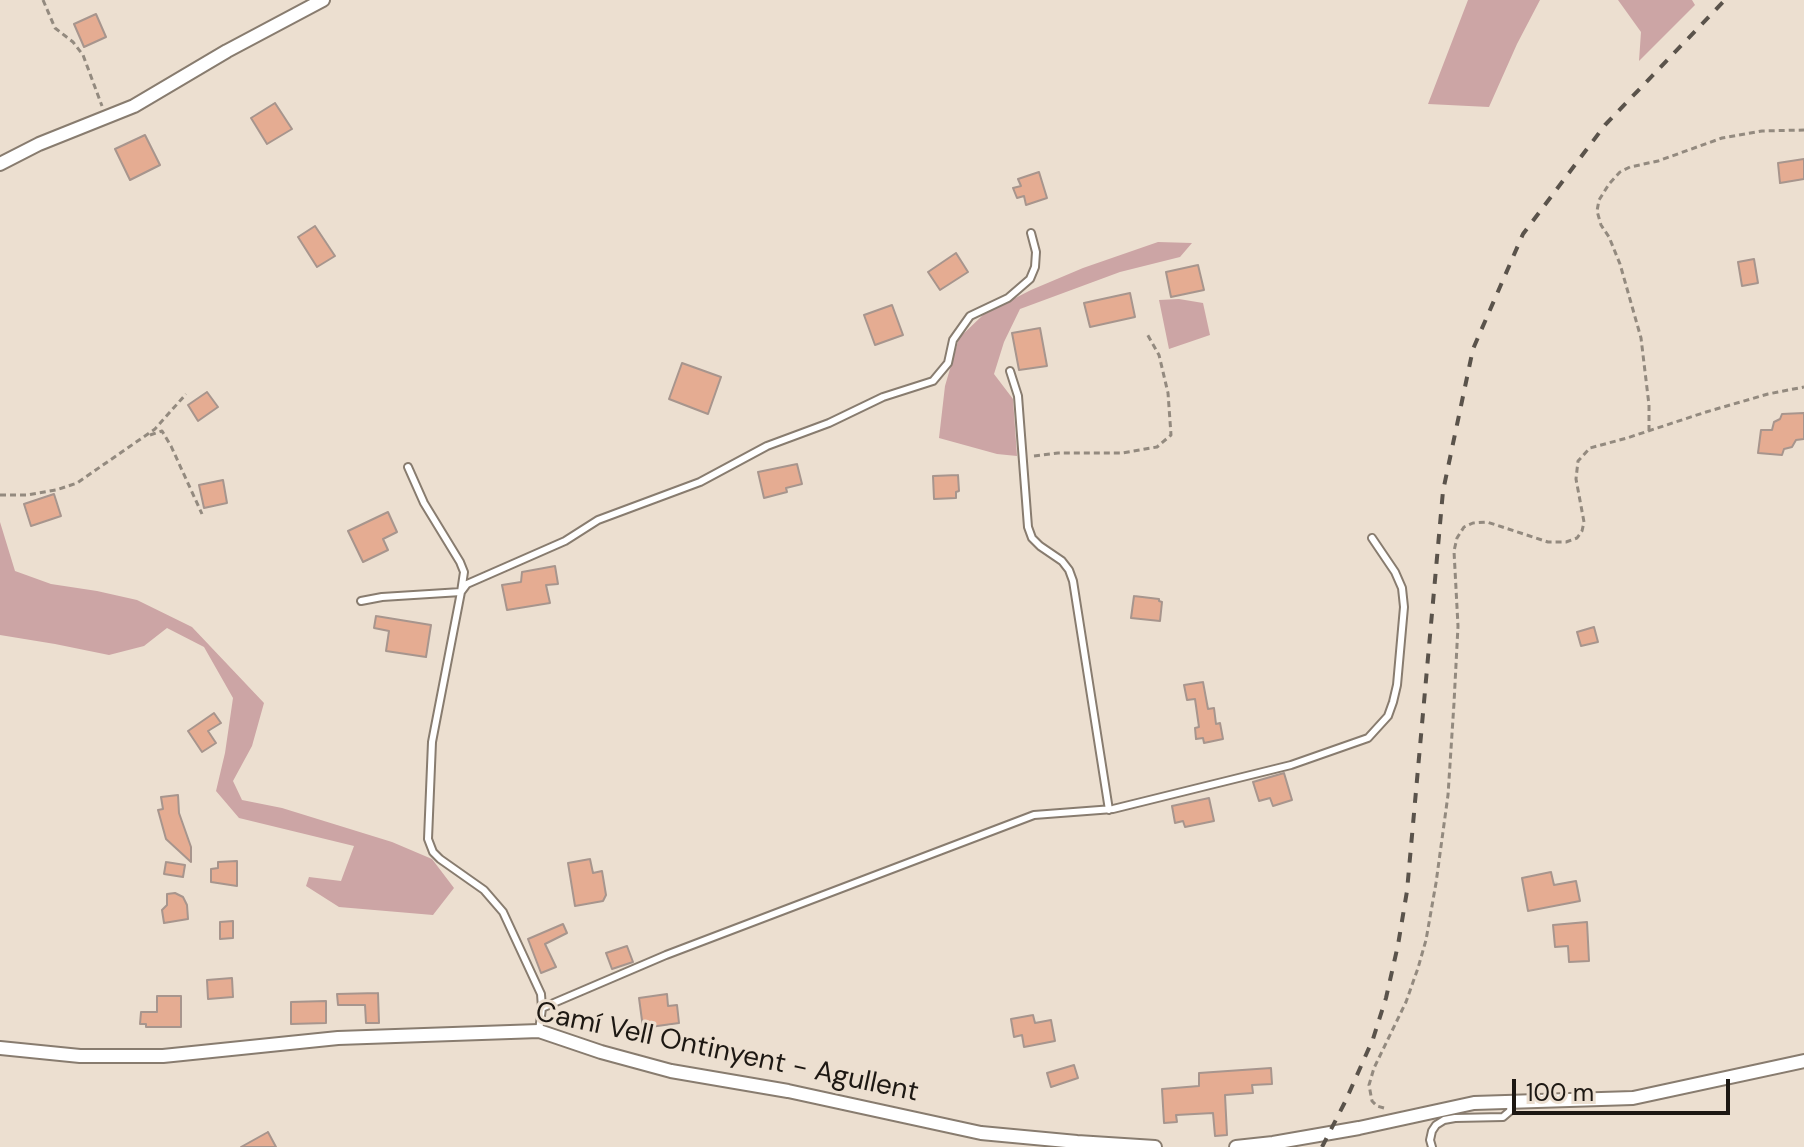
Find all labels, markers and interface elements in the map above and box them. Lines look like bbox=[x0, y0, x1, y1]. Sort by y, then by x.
street label: Camí Vell Ontinyent - Agullent bbox=[532, 996, 922, 1110]
scale bar bbox=[1516, 1063, 1734, 1113]
text: 100 m bbox=[1526, 1077, 1594, 1108]

